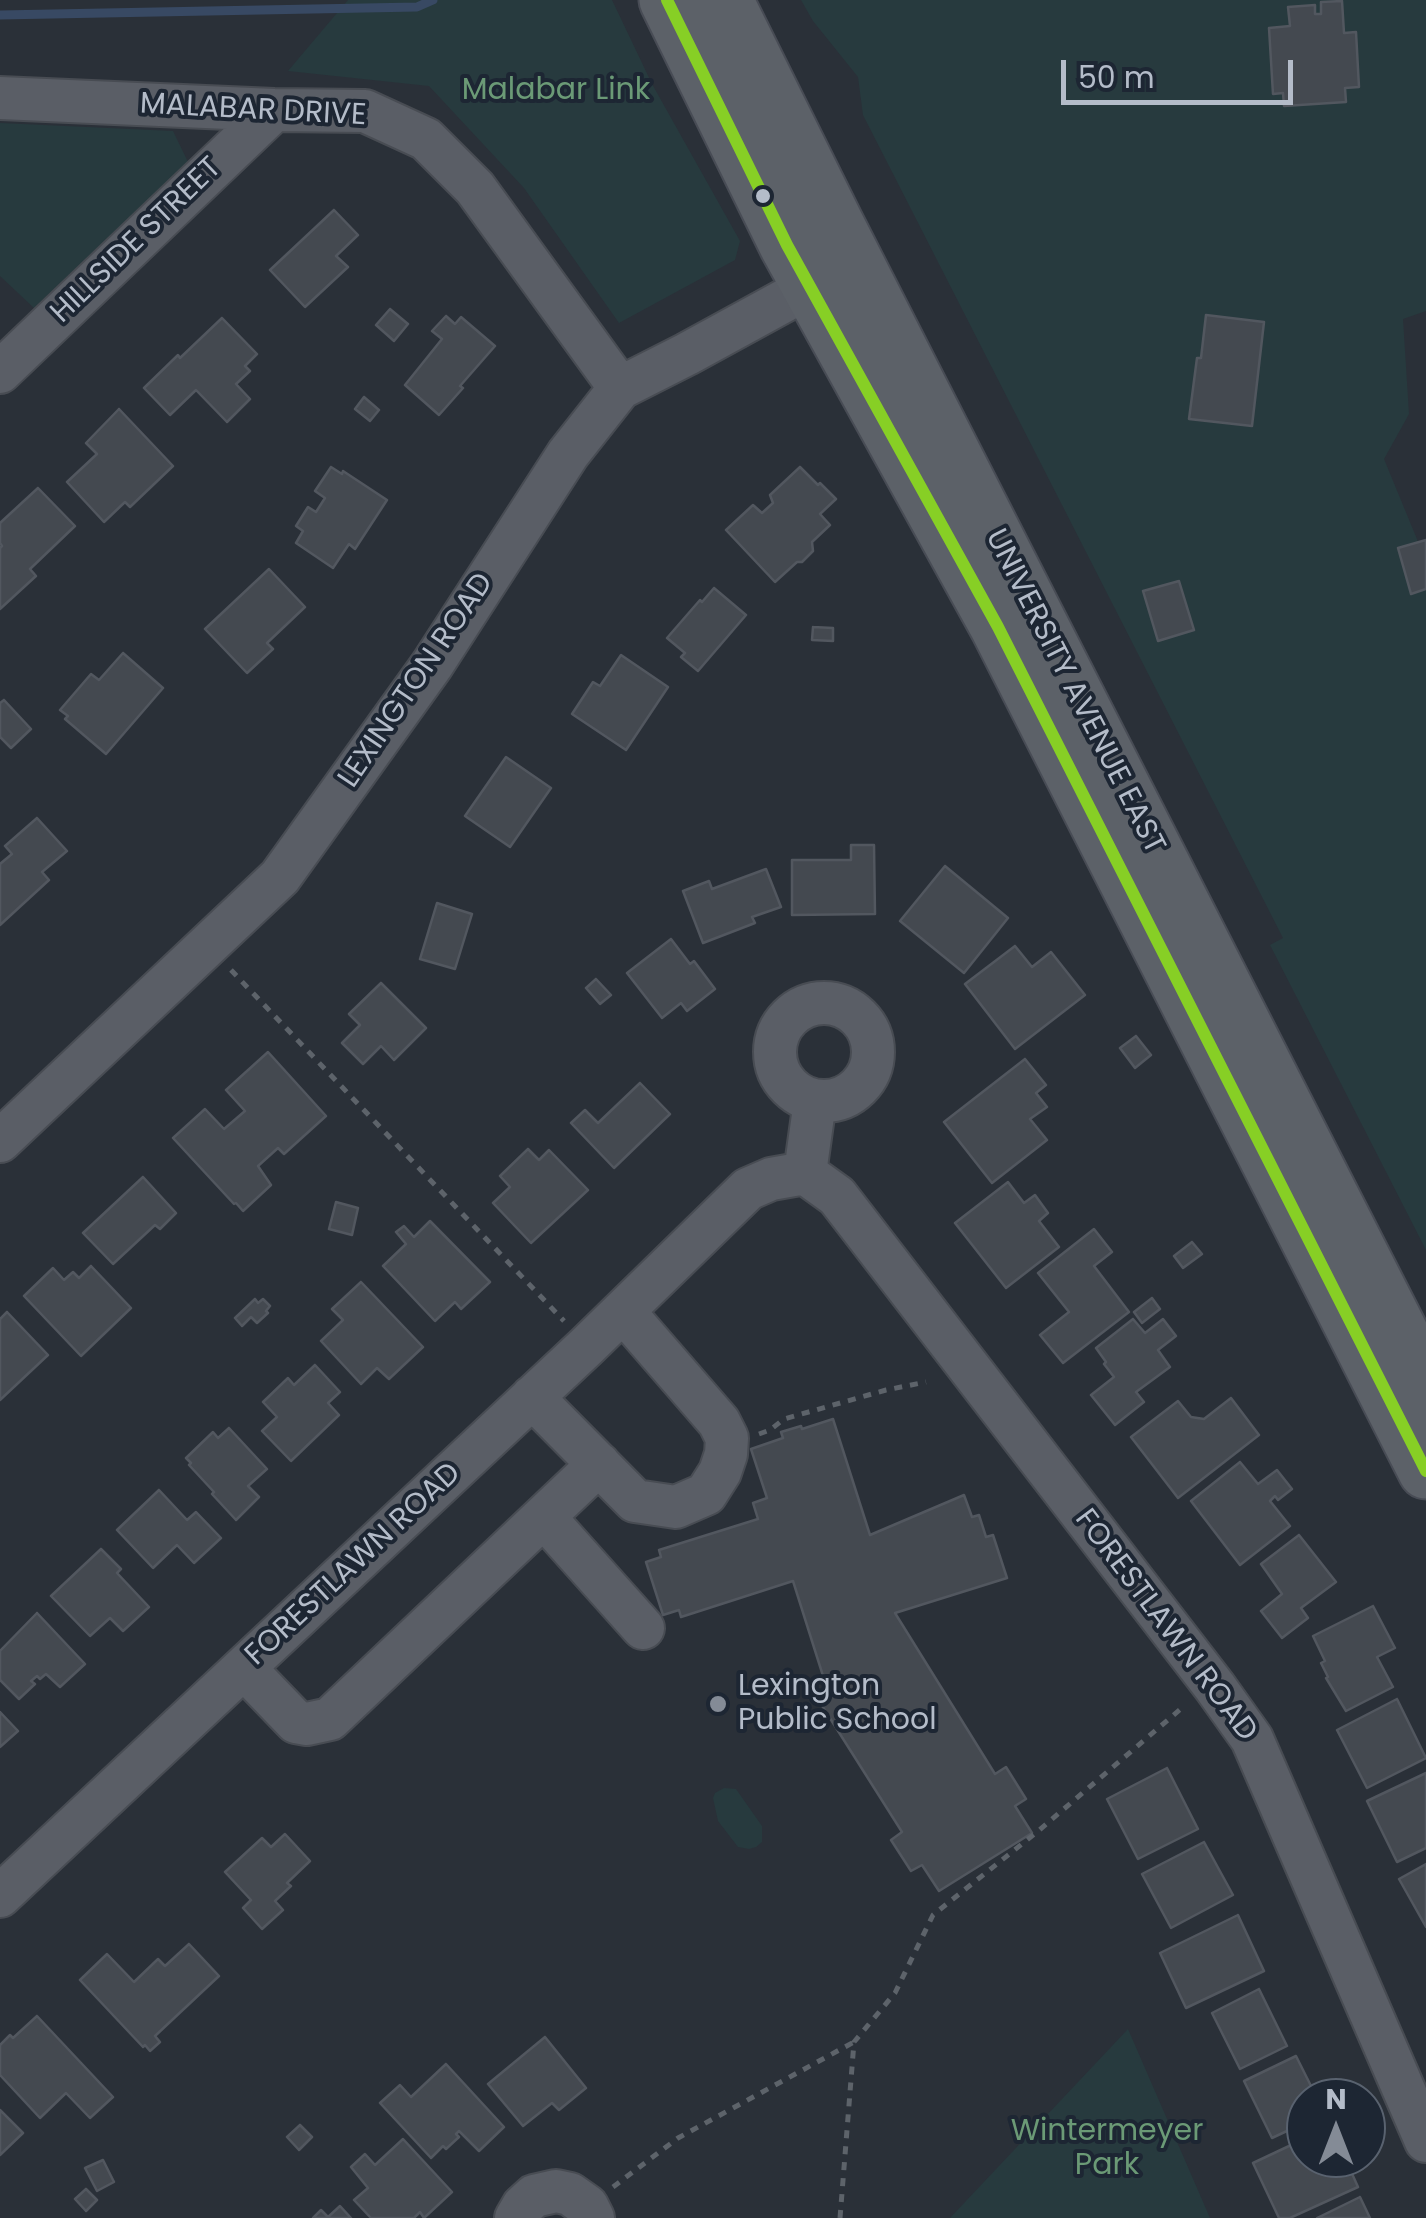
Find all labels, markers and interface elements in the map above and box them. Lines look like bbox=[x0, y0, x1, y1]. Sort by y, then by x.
scale bar bbox=[1066, 40, 1298, 102]
text: 50 m bbox=[1078, 56, 1155, 99]
park label: Malabar Link bbox=[462, 73, 650, 109]
street label: MALABAR DRIVE bbox=[139, 87, 367, 135]
street label: HILLSIDE STREET bbox=[44, 151, 230, 331]
unlabelled marker bbox=[753, 186, 773, 206]
street label: UNIVERSITY AVENUE EAST bbox=[976, 524, 1172, 860]
street label: LEXINGTON ROAD bbox=[332, 567, 502, 795]
street label: FORESTLAWN ROAD bbox=[239, 1456, 469, 1674]
street label: FORESTLAWN ROAD bbox=[1066, 1503, 1264, 1749]
place label: Lexington Public School bbox=[738, 1669, 937, 1740]
marker: Lexington Public School bbox=[707, 1693, 729, 1715]
north arrow bbox=[1286, 2078, 1386, 2178]
text: N bbox=[1325, 2080, 1347, 2119]
park label: Wintermeyer Park bbox=[1011, 2114, 1203, 2184]

